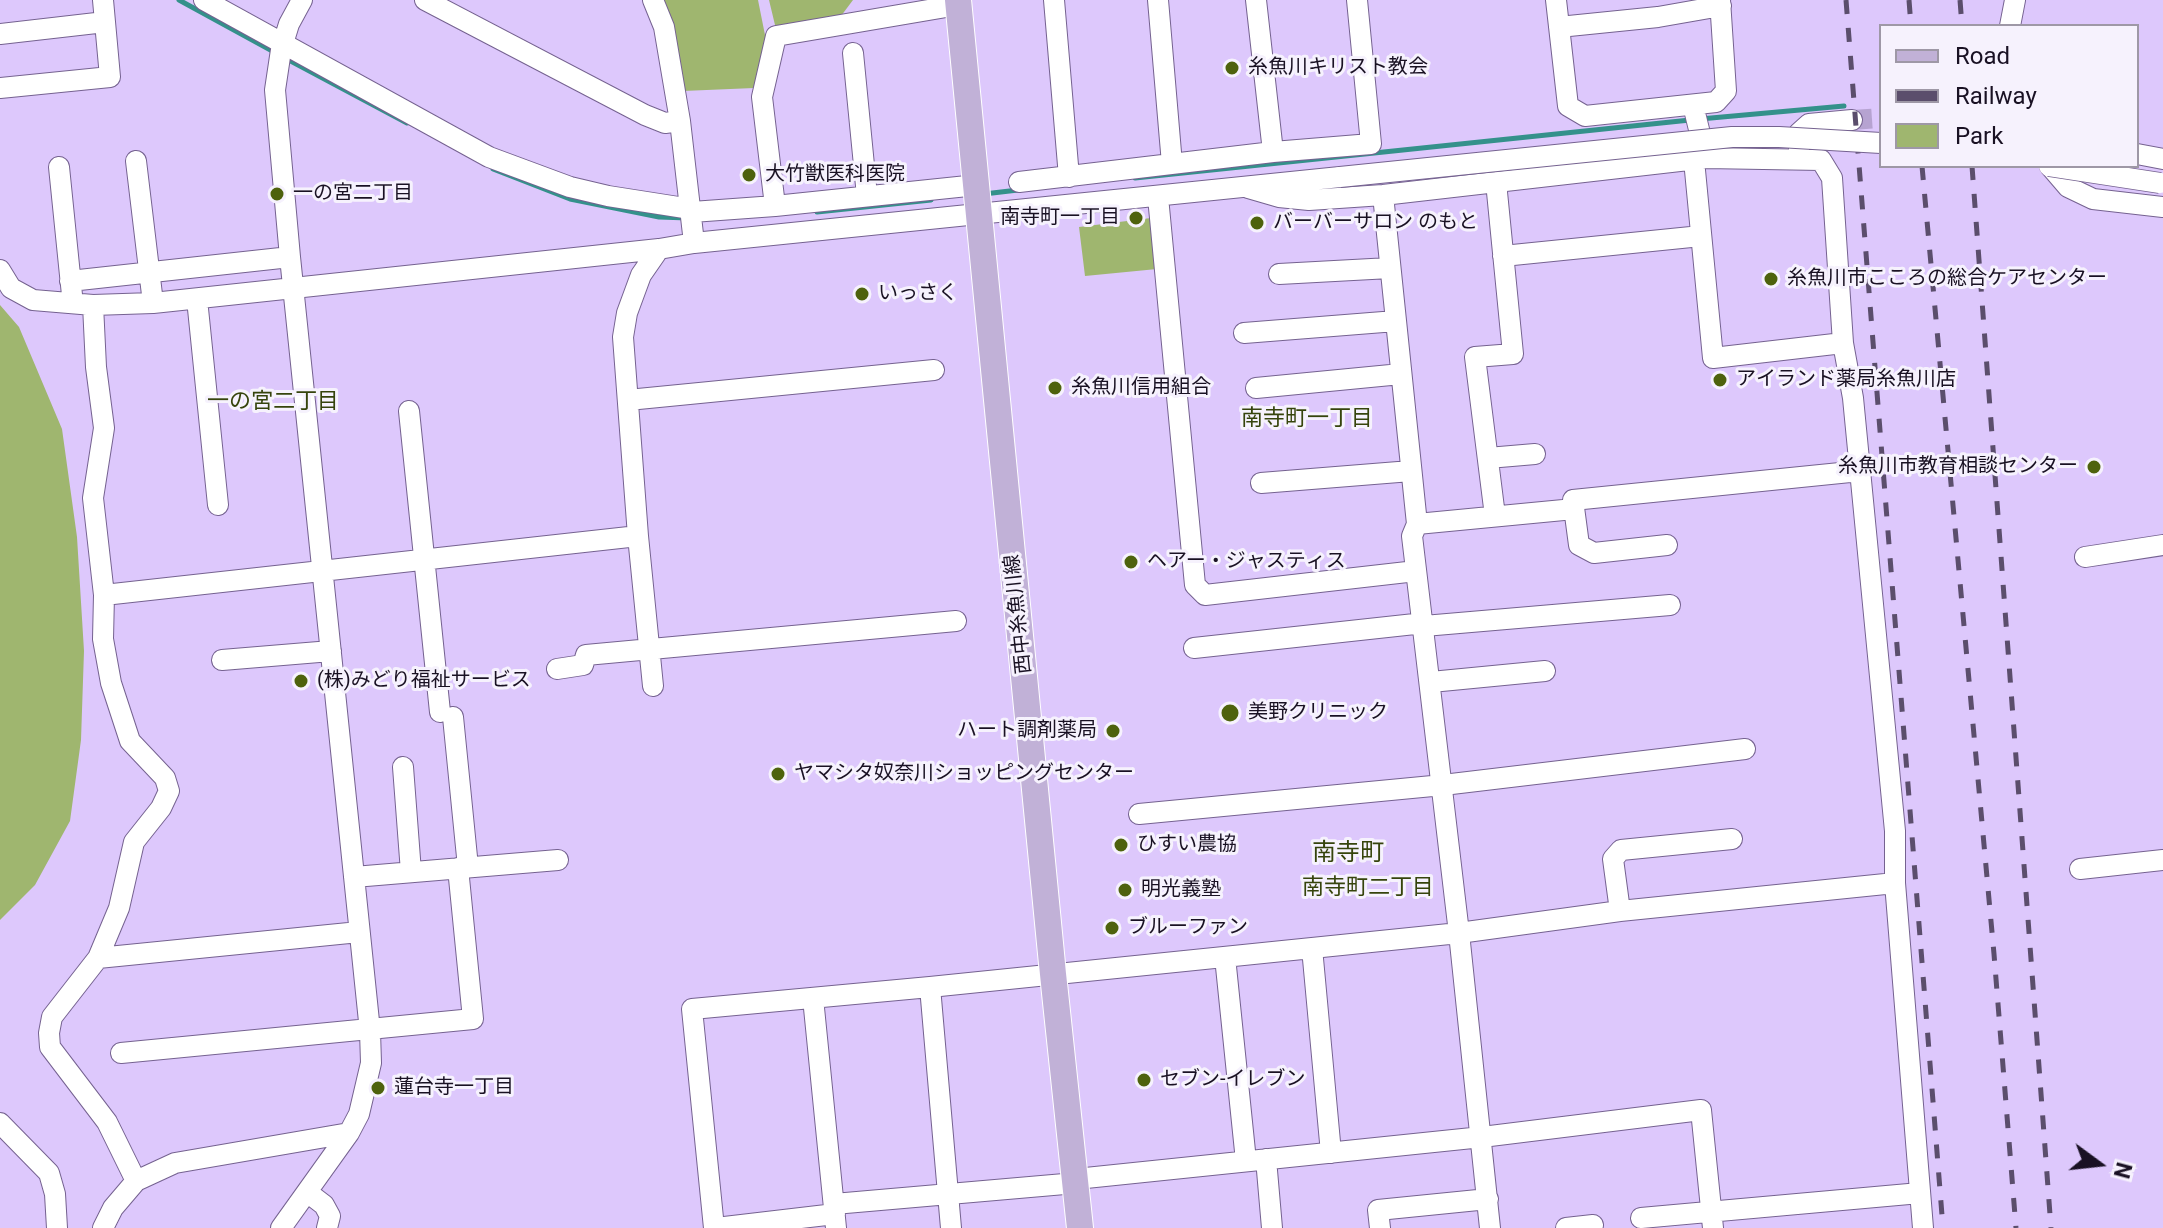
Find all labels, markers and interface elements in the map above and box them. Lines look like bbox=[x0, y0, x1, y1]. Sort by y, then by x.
legend bbox=[1879, 24, 2139, 168]
text: Road bbox=[1955, 42, 2010, 70]
place label: 糸魚川キリスト教会 bbox=[1248, 56, 1428, 80]
marker: 糸魚川キリスト教会 bbox=[1223, 59, 1241, 77]
text: Railway bbox=[1955, 82, 2037, 110]
text: Park bbox=[1955, 122, 2003, 150]
place label: 大竹獣医科医院 bbox=[765, 163, 905, 187]
marker: 大竹獣医科医院 bbox=[740, 166, 758, 184]
place label: 一の宮二丁目 bbox=[293, 182, 413, 206]
marker: 一の宮二丁目 bbox=[268, 185, 286, 203]
place label: 南寺町一丁目 bbox=[1000, 206, 1120, 230]
marker: 南寺町一丁目 bbox=[1127, 209, 1145, 227]
place label: バーバーサロン のもと bbox=[1273, 211, 1478, 235]
marker: バーバーサロン のもと bbox=[1248, 214, 1266, 232]
place label: 糸魚川市こころの総合ケアセンター bbox=[1787, 267, 2107, 291]
marker: 糸魚川市こころの総合ケアセンター bbox=[1762, 270, 1780, 288]
place label: いっさく bbox=[878, 282, 958, 306]
marker: いっさく bbox=[853, 285, 871, 303]
place label: アイランド薬局糸魚川店 bbox=[1736, 368, 1956, 392]
marker: アイランド薬局糸魚川店 bbox=[1711, 371, 1729, 389]
place label: 糸魚川信用組合 bbox=[1071, 376, 1211, 400]
marker: 糸魚川信用組合 bbox=[1046, 379, 1064, 397]
district label: 一の宮二丁目 bbox=[207, 389, 339, 415]
district label: 南寺町一丁目 bbox=[1241, 406, 1373, 432]
place label: 糸魚川市教育相談センター bbox=[1838, 455, 2078, 479]
marker: 糸魚川市教育相談センター bbox=[2085, 458, 2103, 476]
place label: ヘアー・ジャスティス bbox=[1147, 550, 1346, 574]
street label: 西中糸魚川線 bbox=[1001, 553, 1037, 675]
marker: ヘアー・ジャスティス bbox=[1122, 553, 1140, 571]
place label: (株)みどり福祉サービス bbox=[317, 669, 531, 693]
marker: (株)みどり福祉サービス bbox=[292, 672, 310, 690]
place label: 美野クリニック bbox=[1248, 701, 1388, 725]
marker: 美野クリニック bbox=[1219, 702, 1241, 724]
place label: ハート調剤薬局 bbox=[957, 719, 1097, 743]
marker: ハート調剤薬局 bbox=[1104, 722, 1122, 740]
place label: ヤマシタ奴奈川ショッピングセンター bbox=[794, 762, 1134, 786]
marker: ヤマシタ奴奈川ショッピングセンター bbox=[769, 765, 787, 783]
place label: ひすい農協 bbox=[1137, 833, 1237, 857]
marker: ひすい農協 bbox=[1112, 836, 1130, 854]
district label: 南寺町 bbox=[1312, 840, 1384, 868]
district label: 南寺町二丁目 bbox=[1302, 875, 1434, 901]
place label: 明光義塾 bbox=[1141, 878, 1221, 902]
marker: 明光義塾 bbox=[1116, 881, 1134, 899]
place label: ブルーファン bbox=[1128, 916, 1248, 940]
marker: ブルーファン bbox=[1103, 919, 1121, 937]
place label: セブン-イレブン bbox=[1160, 1068, 1306, 1092]
marker: セブン-イレブン bbox=[1135, 1071, 1153, 1089]
place label: 蓮台寺一丁目 bbox=[394, 1076, 514, 1100]
marker: 蓮台寺一丁目 bbox=[369, 1079, 387, 1097]
north arrow bbox=[2059, 1124, 2139, 1204]
text: N bbox=[2109, 1160, 2137, 1181]

